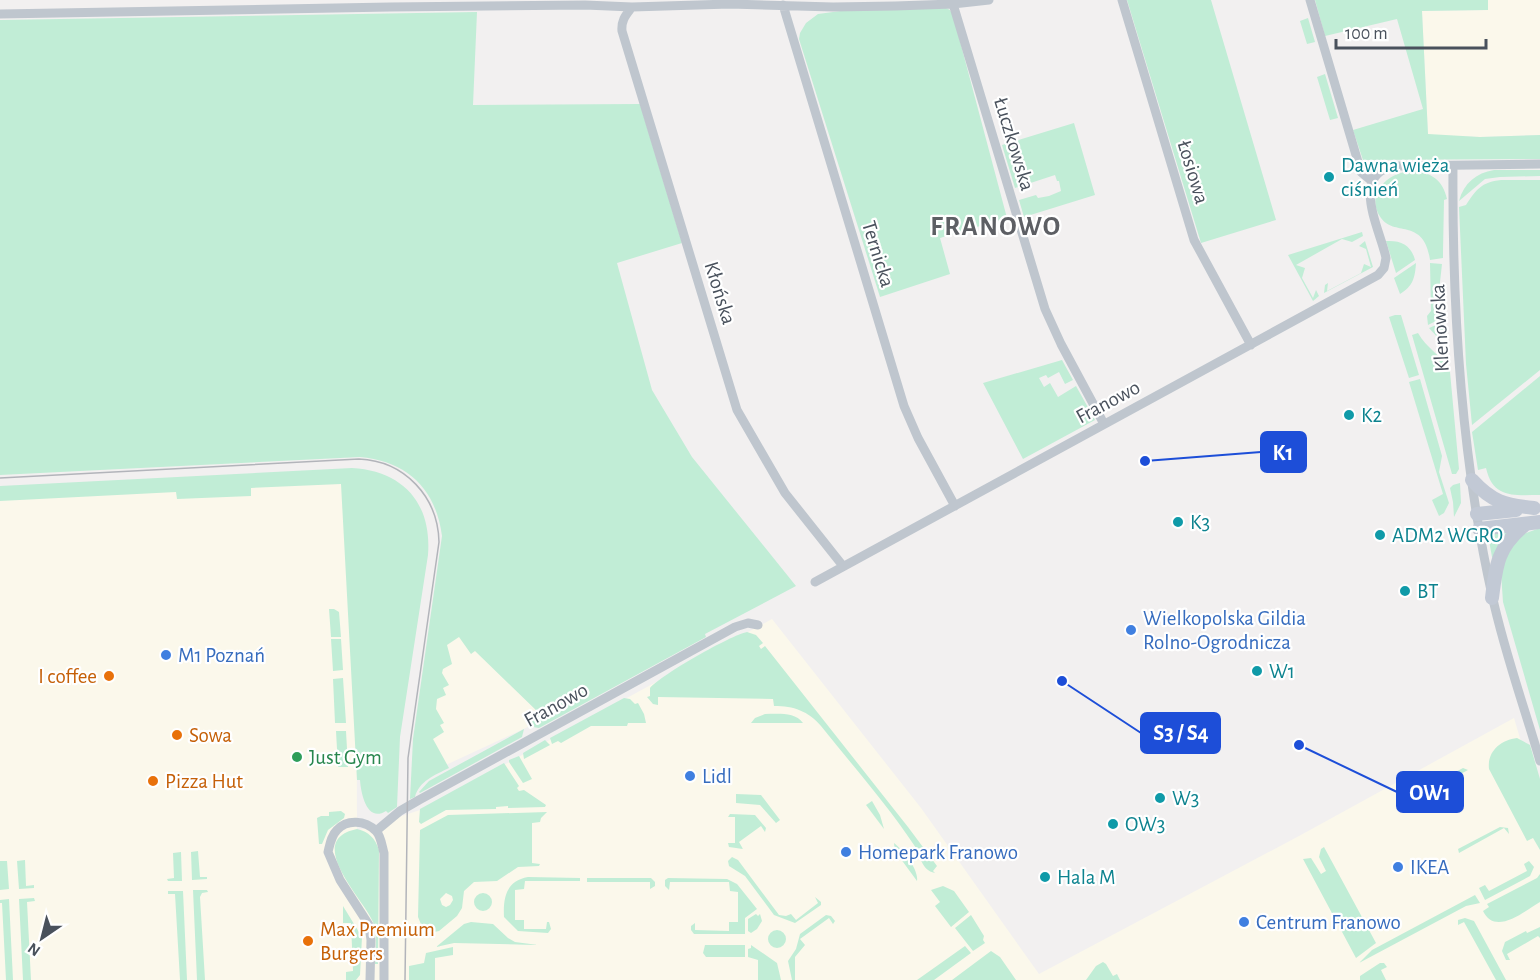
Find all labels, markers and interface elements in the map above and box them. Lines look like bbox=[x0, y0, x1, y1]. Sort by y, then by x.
scale bar bbox=[1336, 12, 1486, 50]
text: 100 m bbox=[1345, 25, 1388, 43]
street label: Łuczkowska bbox=[990, 95, 1038, 193]
street label: Łosiowa bbox=[1173, 138, 1213, 207]
place label: Dawna wieża ciśnień bbox=[1341, 155, 1450, 200]
marker: Dawna wieża ciśnień bbox=[1322, 170, 1336, 184]
district label: FRANOWO bbox=[930, 213, 1062, 240]
street label: Ternicka bbox=[858, 218, 898, 290]
street label: Kłońska bbox=[701, 259, 740, 327]
street label: Klenowska bbox=[1427, 283, 1453, 372]
street label: Franowo bbox=[1072, 376, 1144, 428]
place label: K2 bbox=[1361, 405, 1382, 426]
marker: K2 bbox=[1342, 408, 1356, 422]
callout: K1 bbox=[1261, 432, 1306, 472]
text: K1 bbox=[1273, 442, 1293, 464]
place label: K3 bbox=[1190, 512, 1210, 533]
marker: K3 bbox=[1171, 515, 1185, 529]
place label: ADM2 WGRO bbox=[1392, 525, 1503, 546]
marker: ADM2 WGRO bbox=[1373, 528, 1387, 542]
place label: BT bbox=[1417, 581, 1439, 602]
marker: BT bbox=[1398, 584, 1412, 598]
place label: Wielkopolska Gildia Rolno-Ogrodnicza bbox=[1143, 608, 1306, 653]
marker: Wielkopolska Gildia Rolno-Ogrodnicza bbox=[1124, 623, 1138, 637]
place label: M1 Poznań bbox=[178, 645, 265, 666]
marker: M1 Poznań bbox=[159, 648, 173, 662]
place label: W1 bbox=[1269, 661, 1295, 682]
marker: W1 bbox=[1250, 664, 1264, 678]
place label: I coffee bbox=[38, 666, 97, 687]
marker: I coffee bbox=[102, 669, 116, 683]
street label: Franowo bbox=[521, 679, 591, 731]
callout: S3 / S4 bbox=[1141, 713, 1220, 753]
text: S3 / S4 bbox=[1153, 722, 1209, 744]
place label: Sowa bbox=[189, 725, 232, 746]
marker: Sowa bbox=[170, 728, 184, 742]
place label: Just Gym bbox=[309, 747, 382, 768]
marker: Just Gym bbox=[290, 750, 304, 764]
place label: Lidl bbox=[702, 766, 732, 787]
marker: Lidl bbox=[683, 769, 697, 783]
place label: Pizza Hut bbox=[165, 771, 243, 792]
callout: OW1 bbox=[1397, 772, 1463, 812]
marker: Pizza Hut bbox=[146, 774, 160, 788]
text: OW1 bbox=[1409, 782, 1451, 804]
place label: W3 bbox=[1172, 788, 1199, 809]
marker: W3 bbox=[1153, 791, 1167, 805]
place label: OW3 bbox=[1125, 814, 1165, 835]
marker: OW3 bbox=[1106, 817, 1120, 831]
place label: Homepark Franowo bbox=[858, 842, 1018, 863]
marker: Homepark Franowo bbox=[839, 845, 853, 859]
place label: IKEA bbox=[1410, 857, 1449, 878]
marker: IKEA bbox=[1391, 860, 1405, 874]
place label: Hala M bbox=[1057, 867, 1116, 888]
marker: Hala M bbox=[1038, 870, 1052, 884]
north arrow bbox=[12, 908, 72, 968]
place label: Centrum Franowo bbox=[1256, 912, 1401, 933]
marker: Centrum Franowo bbox=[1237, 915, 1251, 929]
place label: Max Premium Burgers bbox=[320, 919, 435, 964]
marker: Max Premium Burgers bbox=[301, 934, 315, 948]
text: N bbox=[25, 940, 43, 959]

